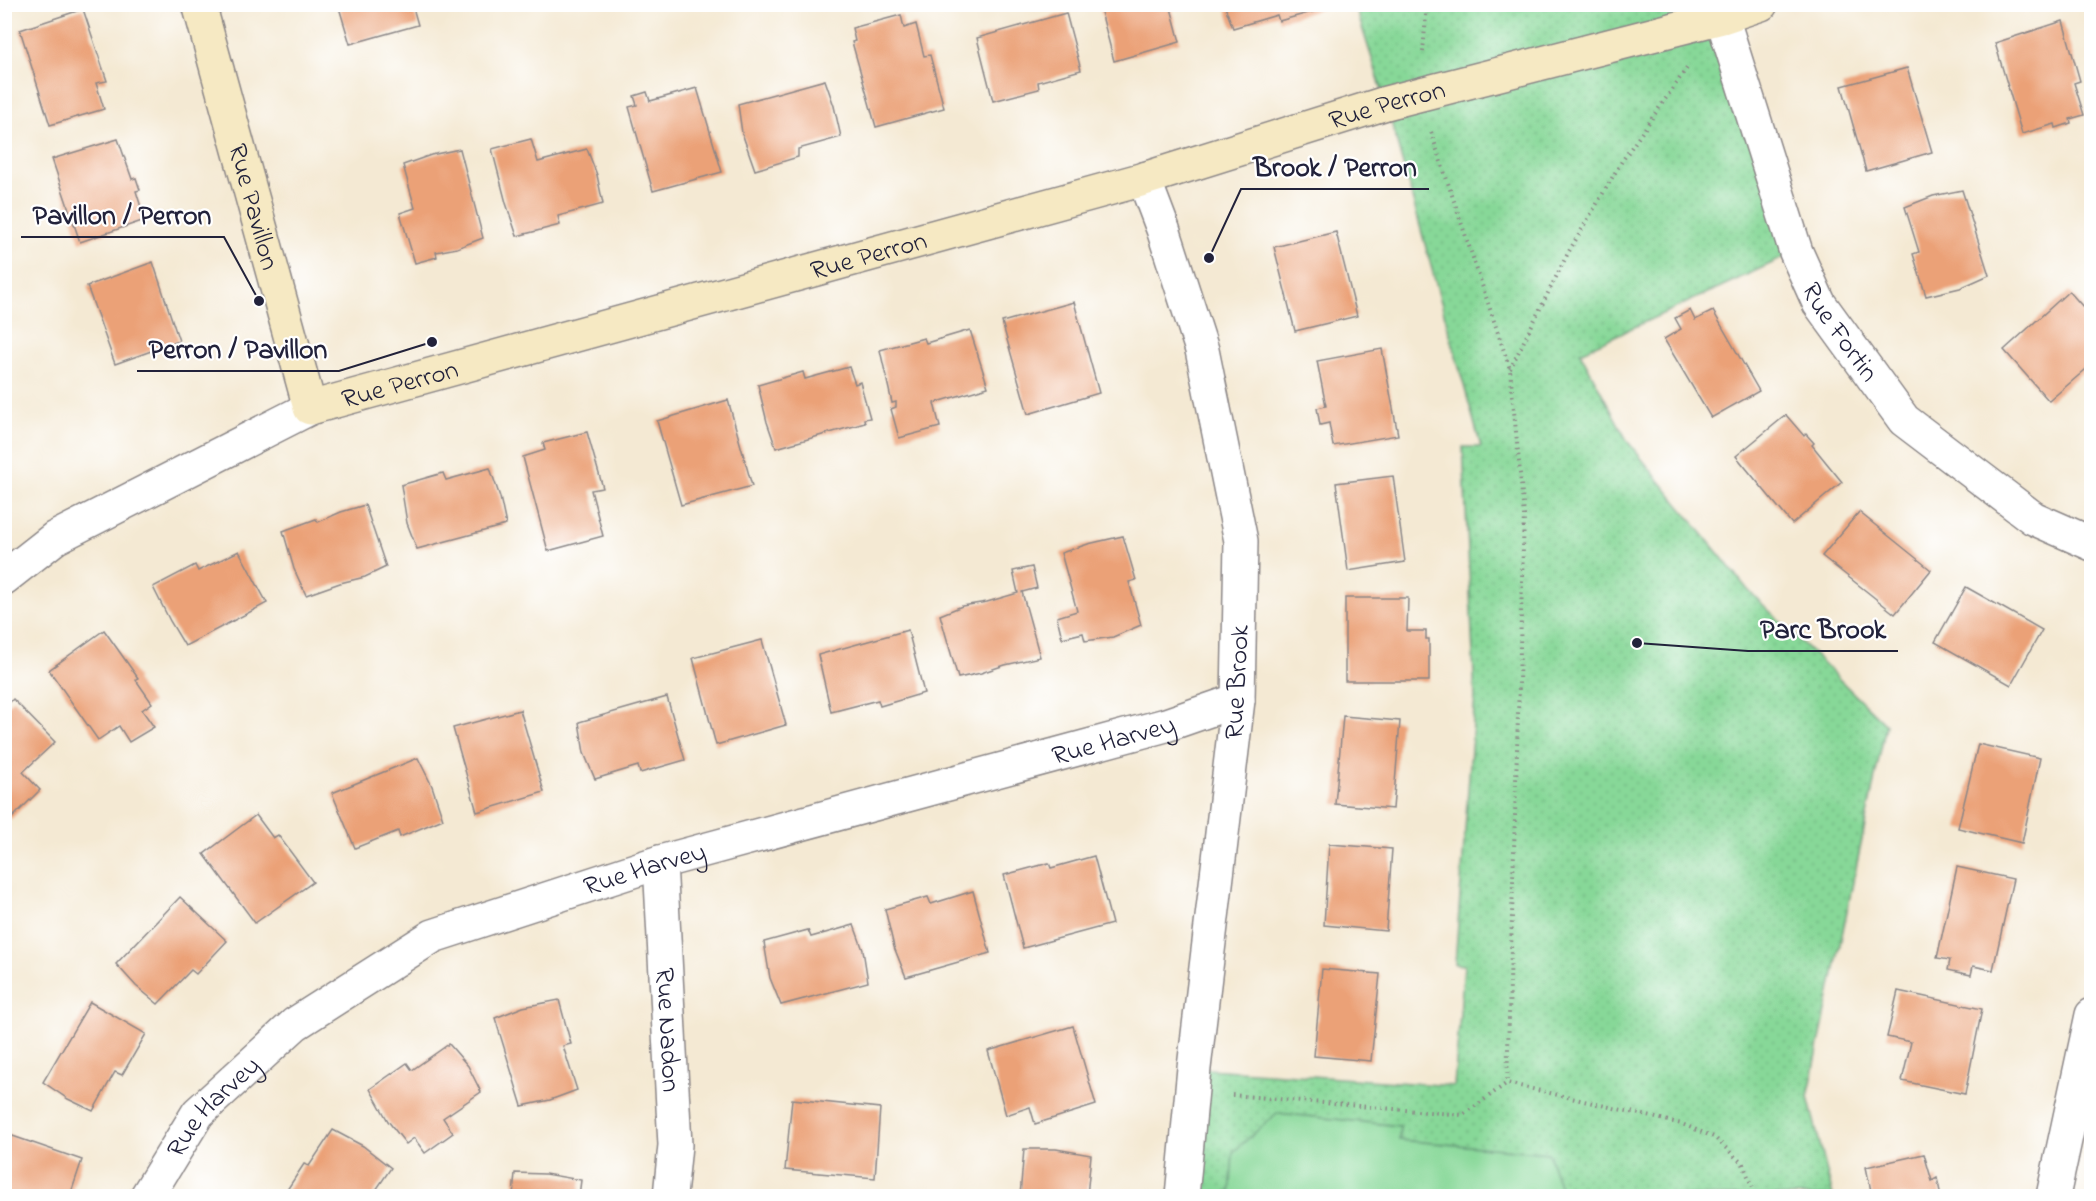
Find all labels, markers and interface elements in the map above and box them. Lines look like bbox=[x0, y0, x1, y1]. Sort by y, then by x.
street label: Rue Perron bbox=[1324, 72, 1450, 142]
street label: Rue Pavillon bbox=[216, 140, 288, 275]
callout: Brook / Perron bbox=[1241, 143, 1429, 189]
text: Brook / Perron bbox=[1251, 149, 1417, 190]
callout: Pavillon / Perron bbox=[21, 191, 224, 237]
text: Pavillon / Perron bbox=[33, 197, 212, 238]
street label: Rue Perron bbox=[806, 222, 932, 292]
street label: Rue Fortin bbox=[1790, 277, 1887, 391]
callout: Perron / Pavillon bbox=[137, 325, 339, 371]
text: Perron / Pavillon bbox=[149, 331, 328, 372]
street label: Rue Perron bbox=[338, 351, 463, 420]
callout: Parc Brook bbox=[1748, 605, 1898, 651]
text: Parc Brook bbox=[1760, 611, 1887, 652]
street label: Rue Brook bbox=[1216, 624, 1261, 740]
street label: Rue Harvey bbox=[1048, 706, 1181, 777]
street label: Rue Harvey bbox=[579, 833, 711, 908]
street label: Rue Nadon bbox=[644, 967, 689, 1093]
street label: Rue Harvey bbox=[158, 1048, 270, 1166]

